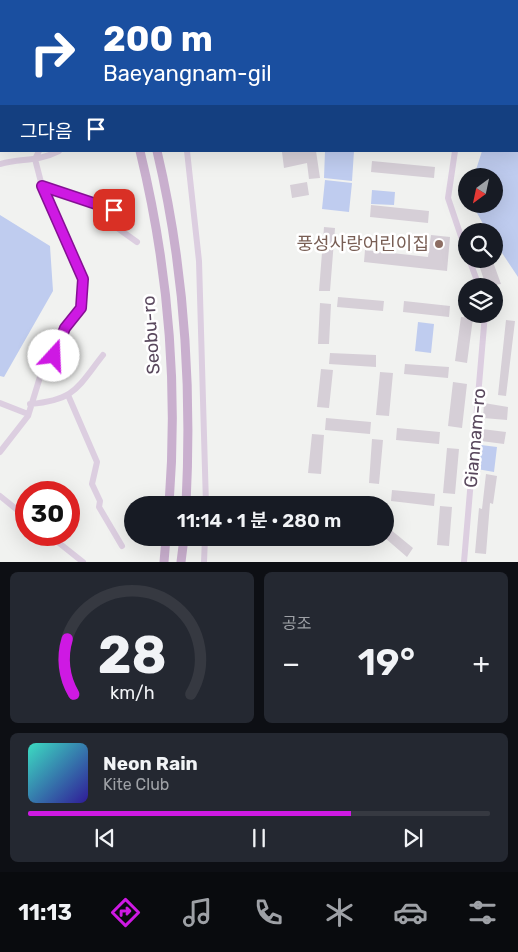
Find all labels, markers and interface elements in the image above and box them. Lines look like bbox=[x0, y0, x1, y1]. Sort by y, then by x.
text: 200 m bbox=[103, 18, 213, 60]
icon: right bbox=[20, 20, 85, 85]
text: Baeyangnam-gil bbox=[103, 60, 272, 87]
icon: arrive bbox=[82, 115, 110, 143]
text: 그다음 bbox=[20, 120, 72, 143]
north arrow bbox=[458, 168, 502, 212]
map controls bbox=[458, 168, 503, 323]
pin bbox=[93, 189, 135, 231]
icon: arrive bbox=[100, 196, 128, 224]
button: search bbox=[458, 223, 503, 268]
place label: 풍성사랑어린이집 bbox=[297, 233, 429, 255]
marker: 풍성사랑어린이집 bbox=[433, 238, 445, 250]
button: layers bbox=[458, 278, 503, 323]
street label: Seobu-ro bbox=[137, 295, 165, 375]
position arrow bbox=[27, 329, 79, 381]
street label: Giannam-ro bbox=[460, 387, 490, 489]
speed limit sign: 30 bbox=[15, 481, 80, 546]
text: 11:14 · 1 분 · 280 m bbox=[177, 509, 341, 532]
text: 공조 bbox=[282, 614, 311, 633]
text: 28 bbox=[97, 624, 167, 686]
text: 19° bbox=[358, 639, 415, 685]
text: − bbox=[282, 647, 300, 680]
text: + bbox=[473, 647, 490, 680]
text: km/h bbox=[110, 682, 154, 703]
text: Neon Rain bbox=[103, 752, 198, 775]
text: Kite Club bbox=[103, 775, 169, 794]
icon: previous bbox=[91, 824, 119, 852]
icon: pause bbox=[245, 824, 273, 852]
icon: next bbox=[399, 824, 427, 852]
icon: directions bbox=[108, 895, 143, 930]
icon: music bbox=[180, 895, 215, 930]
icon: phone bbox=[251, 895, 286, 930]
icon: climate bbox=[322, 895, 357, 930]
icon: car bbox=[393, 895, 428, 930]
icon: filters bbox=[465, 895, 500, 930]
text: 11:13 bbox=[18, 899, 72, 926]

